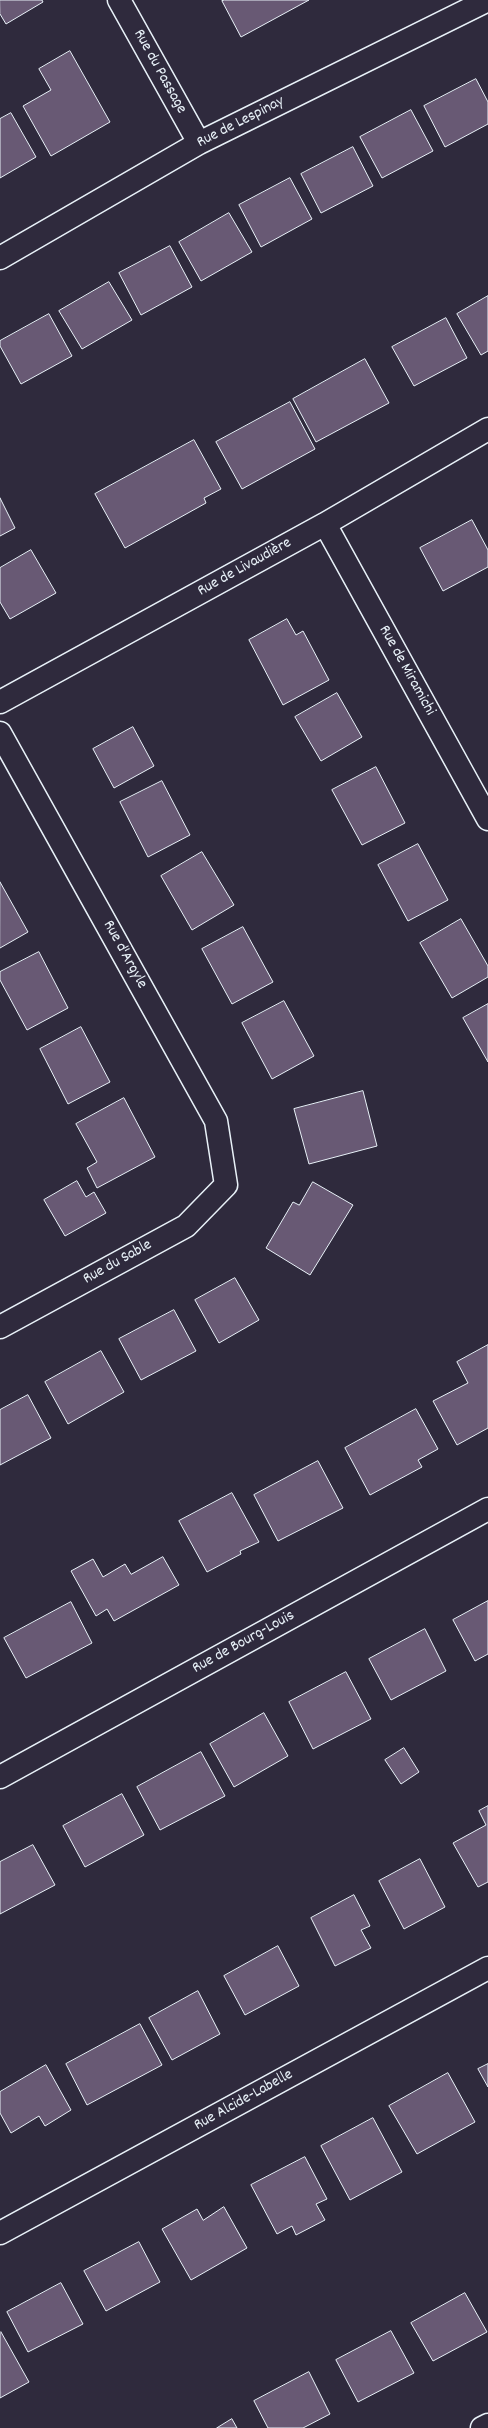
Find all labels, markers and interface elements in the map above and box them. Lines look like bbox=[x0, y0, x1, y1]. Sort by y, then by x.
street label: Rue du Passage bbox=[128, 27, 190, 117]
street label: Rue de Lespinay bbox=[194, 93, 288, 153]
street label: Rue de Livaudière bbox=[195, 534, 295, 602]
street label: Rue de Miramichi bbox=[373, 623, 439, 719]
street label: Rue d'Argyle bbox=[97, 918, 151, 992]
street label: Rue du Sable bbox=[80, 1236, 156, 1290]
street label: Rue de Bourg-Louis bbox=[190, 1607, 298, 1679]
street label: Rue Alcide-Labelle bbox=[191, 2066, 297, 2136]

